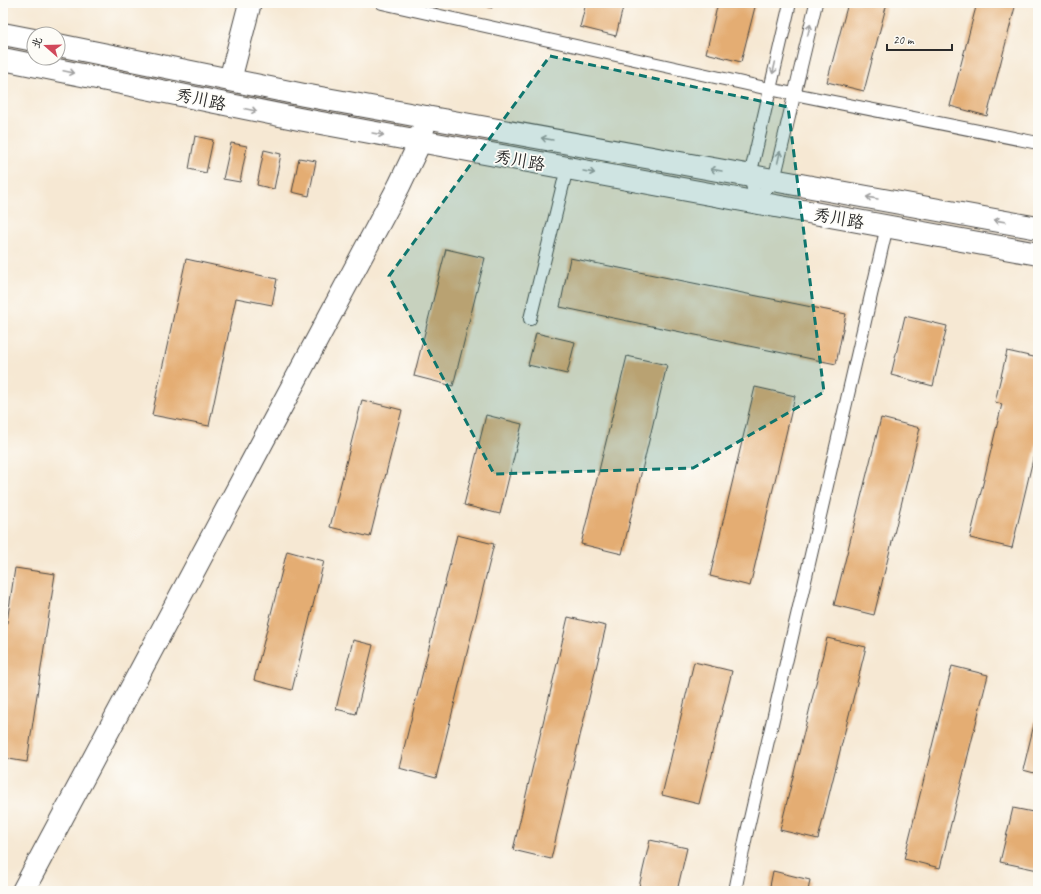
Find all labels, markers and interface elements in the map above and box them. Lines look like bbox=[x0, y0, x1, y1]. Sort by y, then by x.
one-way arrow bbox=[806, 24, 814, 37]
north arrow bbox=[26, 26, 66, 66]
scale bar bbox=[887, 26, 952, 52]
text: 20 m bbox=[893, 32, 915, 48]
text: 北 bbox=[28, 35, 45, 50]
one-way arrow bbox=[770, 61, 777, 74]
one-way arrow bbox=[62, 68, 75, 76]
street label: 秀川路 bbox=[174, 84, 228, 115]
one-way arrow bbox=[244, 106, 257, 114]
one-way arrow bbox=[372, 130, 385, 138]
one-way arrow bbox=[541, 135, 554, 143]
street label: 秀川路 bbox=[493, 146, 547, 175]
one-way arrow bbox=[776, 151, 784, 164]
one-way arrow bbox=[710, 165, 723, 173]
one-way arrow bbox=[582, 168, 595, 176]
one-way arrow bbox=[866, 194, 879, 202]
street label: 秀川路 bbox=[812, 204, 866, 233]
one-way arrow bbox=[994, 217, 1007, 225]

